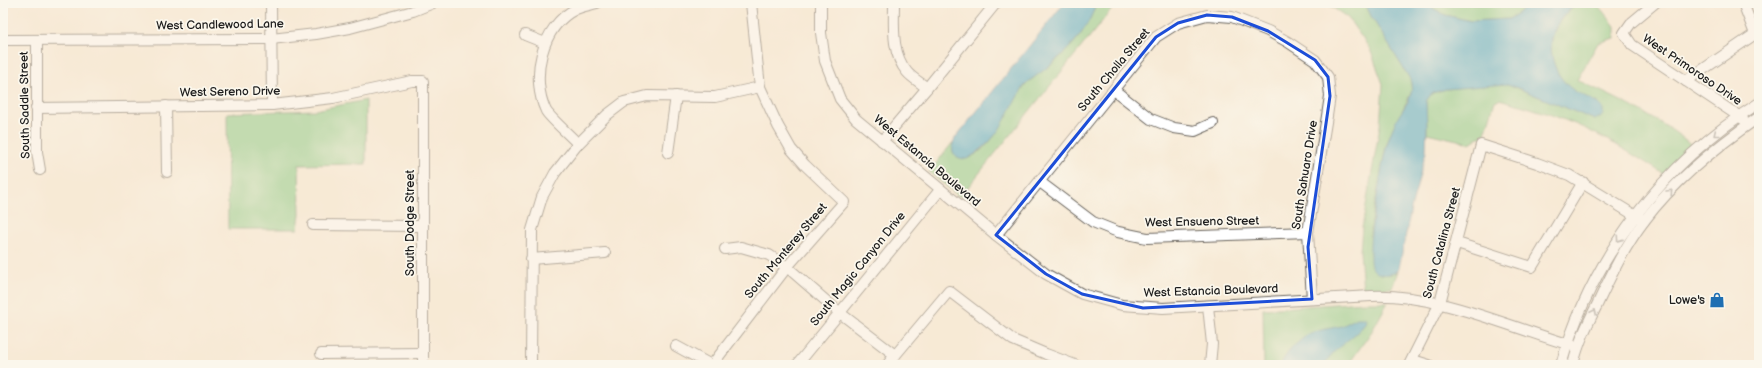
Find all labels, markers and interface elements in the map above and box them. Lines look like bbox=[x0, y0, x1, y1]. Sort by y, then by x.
street label: West Candlewood Lane bbox=[156, 16, 284, 34]
street label: South Cholla Street bbox=[1075, 25, 1153, 115]
street label: West Primoroso Drive bbox=[1639, 31, 1745, 109]
street label: South Saddle Street bbox=[17, 51, 33, 159]
street label: West Sereno Drive bbox=[180, 84, 280, 100]
street label: West Estancia Boulevard bbox=[871, 112, 984, 210]
street label: South Sahuaro Drive bbox=[1289, 119, 1321, 231]
one-way arrow bbox=[1714, 130, 1721, 137]
street label: South Dodge Street bbox=[403, 169, 418, 276]
street label: South Catalina Street bbox=[1420, 185, 1464, 300]
one-way arrow bbox=[1665, 189, 1673, 197]
street label: South Monterey Street bbox=[742, 200, 831, 302]
street label: South Magic Canyon Drive bbox=[807, 209, 909, 329]
street label: West Ensueno Street bbox=[1145, 213, 1260, 230]
one-way arrow bbox=[1616, 235, 1624, 242]
street label: West Estancia Boulevard bbox=[1143, 281, 1279, 301]
shop icon: Lowe's bbox=[1708, 291, 1726, 309]
place label: Lowe's bbox=[1669, 293, 1705, 308]
one-way arrow bbox=[1589, 308, 1597, 316]

